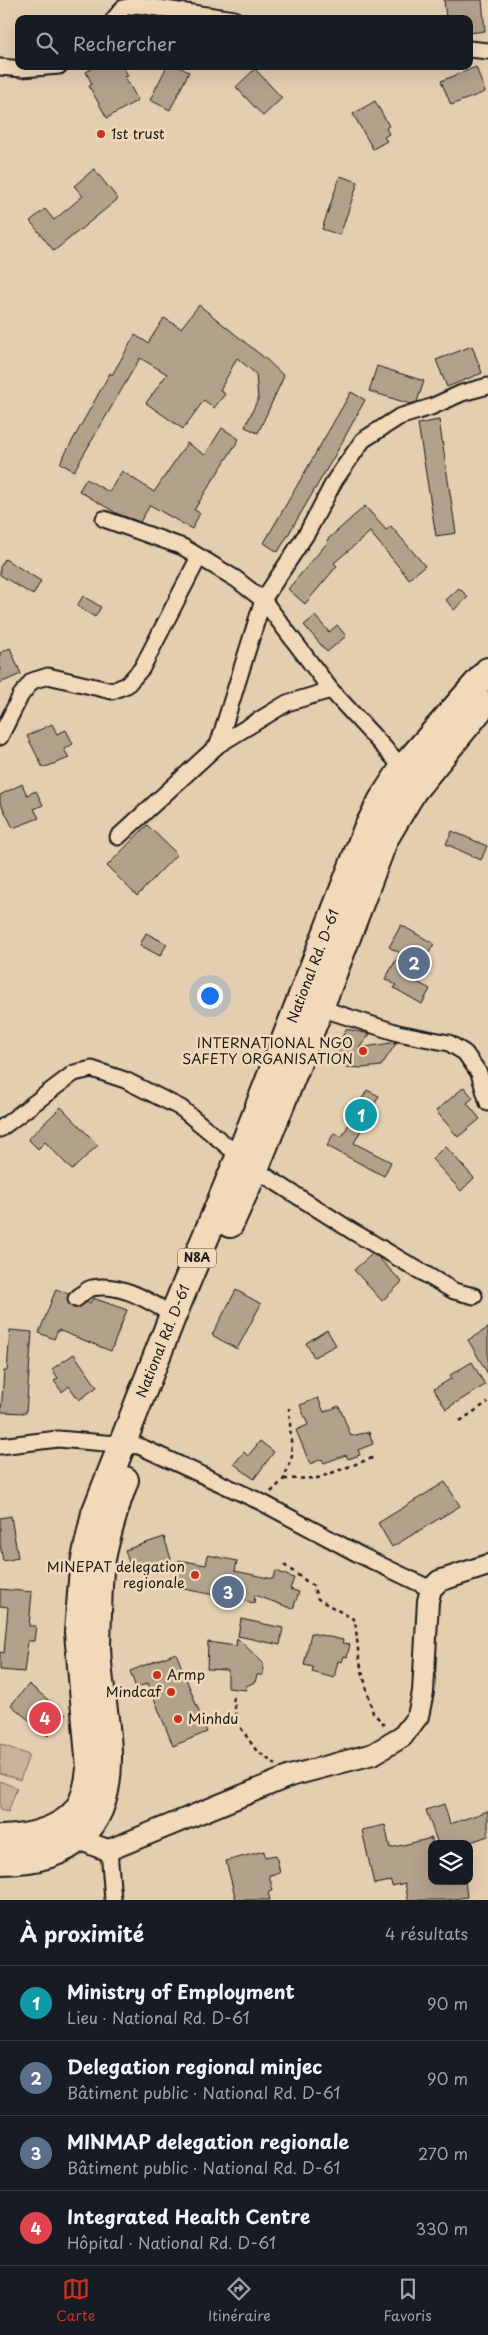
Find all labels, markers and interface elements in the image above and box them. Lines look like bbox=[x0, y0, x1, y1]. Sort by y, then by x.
search box bbox=[15, 15, 473, 70]
icon: search bbox=[33, 29, 61, 57]
text: Rechercher bbox=[73, 29, 176, 57]
place label: 1st trust bbox=[111, 123, 165, 144]
marker: 1st trust bbox=[95, 128, 107, 140]
street label: National Rd. D-61 bbox=[281, 906, 344, 1026]
pin: 2 bbox=[398, 944, 430, 982]
your location bbox=[197, 983, 223, 1009]
place label: INTERNATIONAL NGO SAFETY ORGANISATION bbox=[182, 1032, 353, 1069]
marker: INTERNATIONAL NGO SAFETY ORGANISATION bbox=[357, 1045, 369, 1057]
pin: 1 bbox=[345, 1096, 377, 1134]
road number: N8A bbox=[178, 1248, 216, 1268]
street label: National Rd. D-61 bbox=[130, 1281, 195, 1401]
place label: MINEPAT delegation regionale bbox=[47, 1556, 185, 1593]
marker: MINEPAT delegation regionale bbox=[189, 1569, 201, 1581]
pin: 3 bbox=[212, 1573, 244, 1611]
place label: Armp bbox=[167, 1664, 205, 1685]
marker: Armp bbox=[151, 1669, 163, 1681]
place label: Mindcaf bbox=[106, 1681, 162, 1702]
marker: Mindcaf bbox=[165, 1686, 177, 1698]
pin: 4 bbox=[29, 1699, 61, 1737]
place label: Minhdu bbox=[188, 1708, 238, 1729]
marker: Minhdu bbox=[172, 1713, 184, 1725]
map controls bbox=[428, 1840, 473, 1885]
button: layers bbox=[428, 1840, 473, 1885]
text: À proximité bbox=[20, 1917, 144, 1949]
text: 4 résultats bbox=[385, 1921, 468, 1945]
text: Ministry of Employment bbox=[67, 1977, 295, 2005]
text: 1 bbox=[32, 1991, 40, 2015]
text: 90 m bbox=[427, 1991, 468, 2015]
text: Lieu · National Rd. D-61 bbox=[67, 2005, 250, 2029]
text: Delegation regional minjec bbox=[67, 2052, 322, 2080]
text: 2 bbox=[30, 2066, 42, 2090]
text: 90 m bbox=[427, 2066, 468, 2090]
text: Bâtiment public · National Rd. D-61 bbox=[67, 2080, 340, 2104]
text: MINMAP delegation regionale bbox=[67, 2127, 349, 2155]
text: 3 bbox=[31, 2141, 41, 2165]
text: 270 m bbox=[418, 2141, 468, 2165]
text: Bâtiment public · National Rd. D-61 bbox=[67, 2155, 340, 2179]
text: Integrated Health Centre bbox=[67, 2202, 310, 2230]
text: 4 bbox=[31, 2216, 41, 2240]
text: 330 m bbox=[415, 2216, 468, 2240]
text: Hôpital · National Rd. D-61 bbox=[67, 2230, 276, 2254]
tab: Carte bbox=[56, 2275, 95, 2326]
tab: Itinéraire bbox=[208, 2275, 271, 2326]
tab: Favoris bbox=[384, 2275, 432, 2326]

